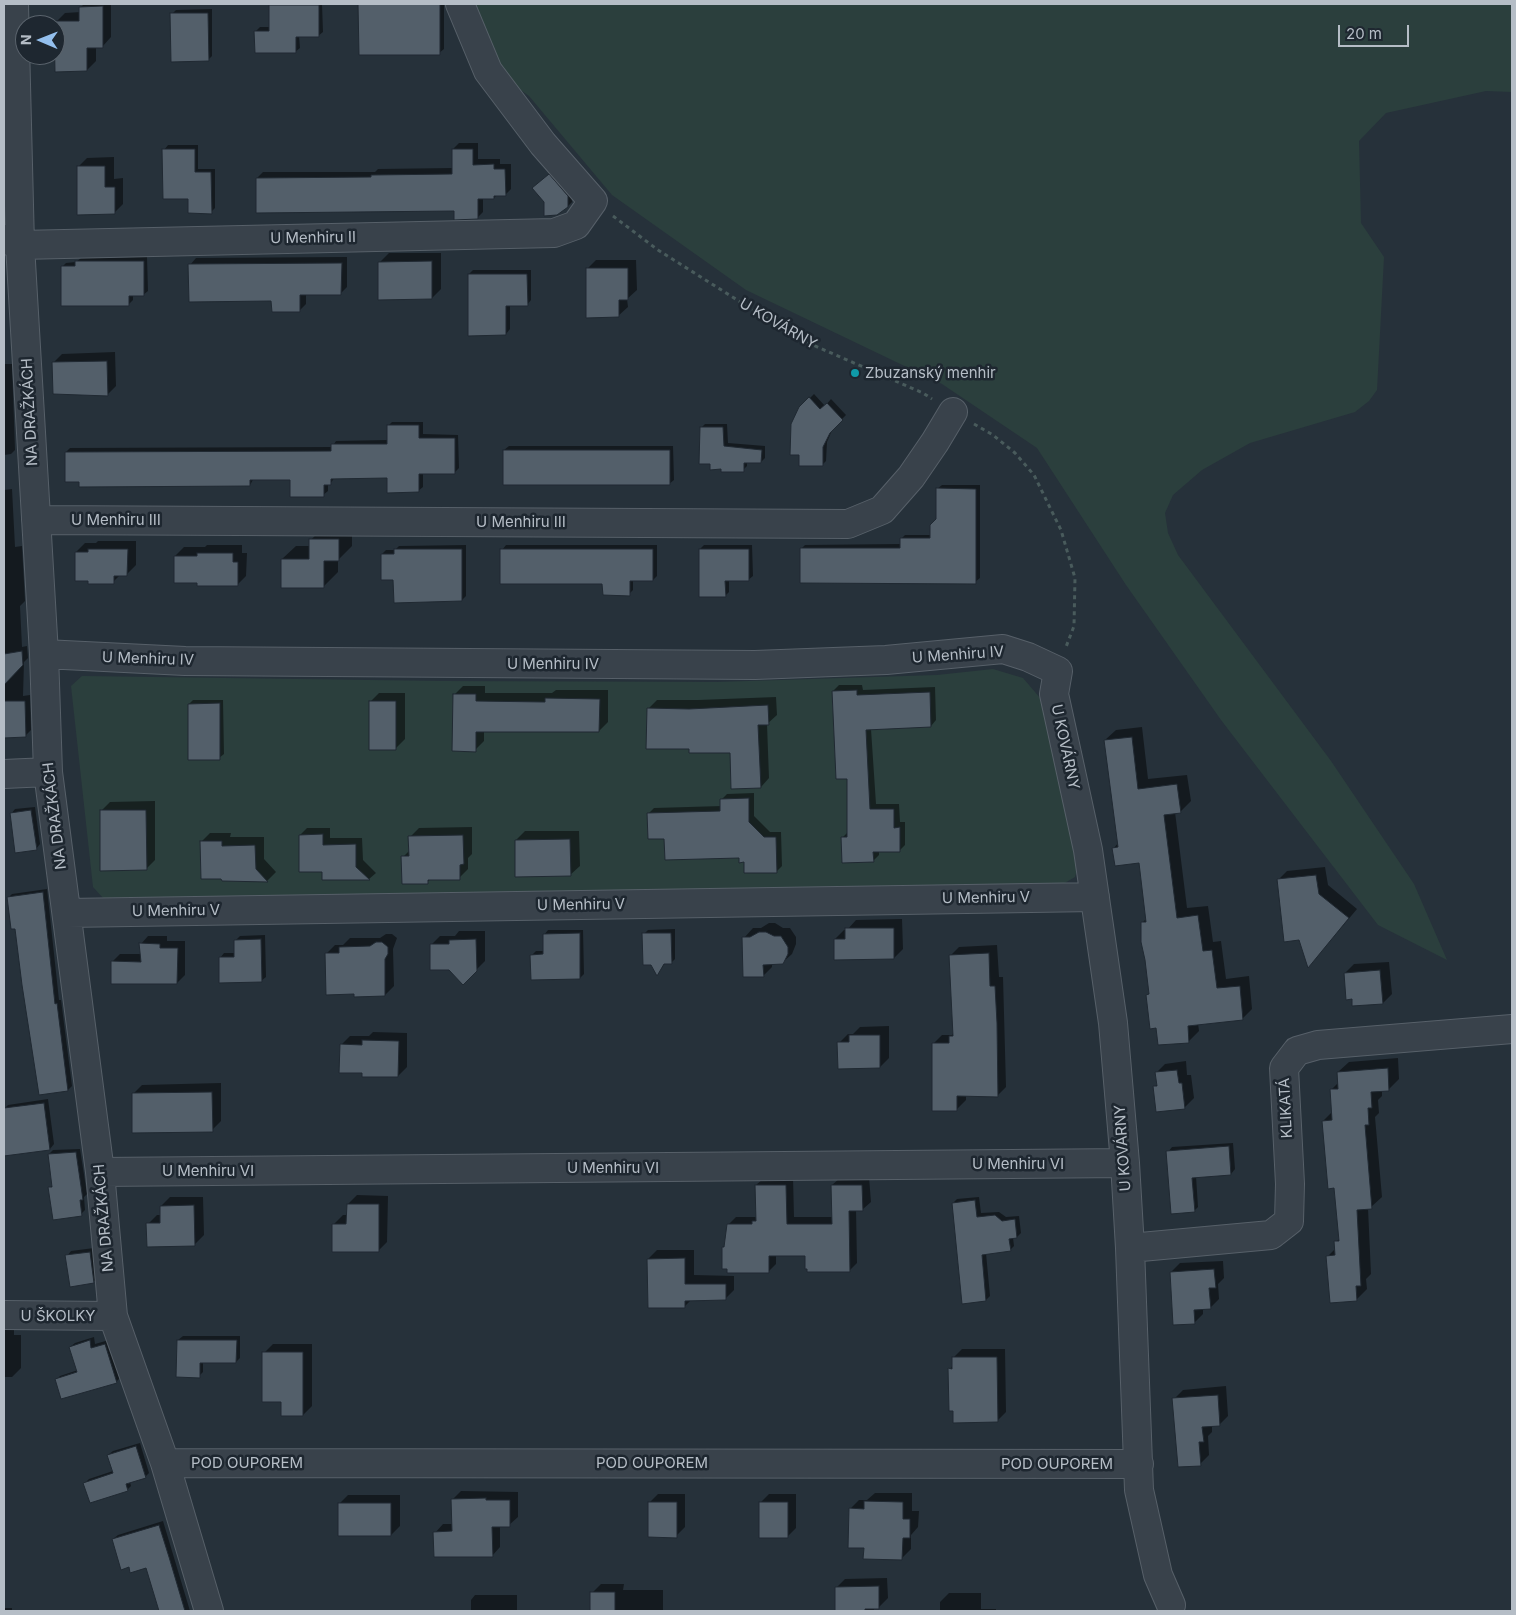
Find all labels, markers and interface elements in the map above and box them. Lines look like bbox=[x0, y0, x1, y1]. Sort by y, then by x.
north arrow bbox=[15, 15, 65, 65]
scale bar bbox=[1341, 15, 1412, 47]
text: 20 m bbox=[1346, 24, 1382, 43]
text: N bbox=[17, 34, 34, 45]
street label: U Menhiru Ⅱ bbox=[270, 228, 356, 248]
street label: U KOVÁRNY bbox=[736, 295, 820, 353]
street label: NA DRAŽKÁCH bbox=[18, 358, 42, 466]
place label: Zbuzanský menhir bbox=[865, 364, 996, 382]
marker: Zbuzanský menhir bbox=[849, 367, 861, 379]
street label: U Menhiru Ⅲ bbox=[71, 511, 161, 529]
street label: U Menhiru Ⅲ bbox=[476, 513, 566, 531]
street label: U Menhiru Ⅳ bbox=[911, 643, 1005, 667]
street label: U Menhiru Ⅳ bbox=[102, 648, 194, 670]
street label: U Menhiru Ⅳ bbox=[507, 655, 599, 673]
street label: U KOVÁRNY bbox=[1047, 703, 1083, 791]
street label: NA DRAŽKÁCH bbox=[39, 761, 71, 871]
street label: U Menhiru Ⅴ bbox=[942, 888, 1030, 908]
street label: U Menhiru Ⅴ bbox=[537, 895, 625, 915]
street label: U Menhiru Ⅴ bbox=[132, 901, 220, 921]
street label: KLIKATÁ bbox=[1275, 1077, 1297, 1139]
street label: U KOVÁRNY bbox=[1111, 1104, 1135, 1192]
street label: U Menhiru Ⅵ bbox=[972, 1155, 1064, 1173]
street label: U Menhiru Ⅵ bbox=[567, 1159, 659, 1177]
street label: U Menhiru Ⅵ bbox=[162, 1162, 254, 1180]
street label: NA DRAŽKÁCH bbox=[90, 1163, 118, 1273]
street label: U ŠKOLKY bbox=[21, 1307, 95, 1325]
street label: POD OUPOREM bbox=[191, 1454, 303, 1472]
street label: POD OUPOREM bbox=[596, 1454, 708, 1472]
street label: POD OUPOREM bbox=[1001, 1455, 1113, 1473]

